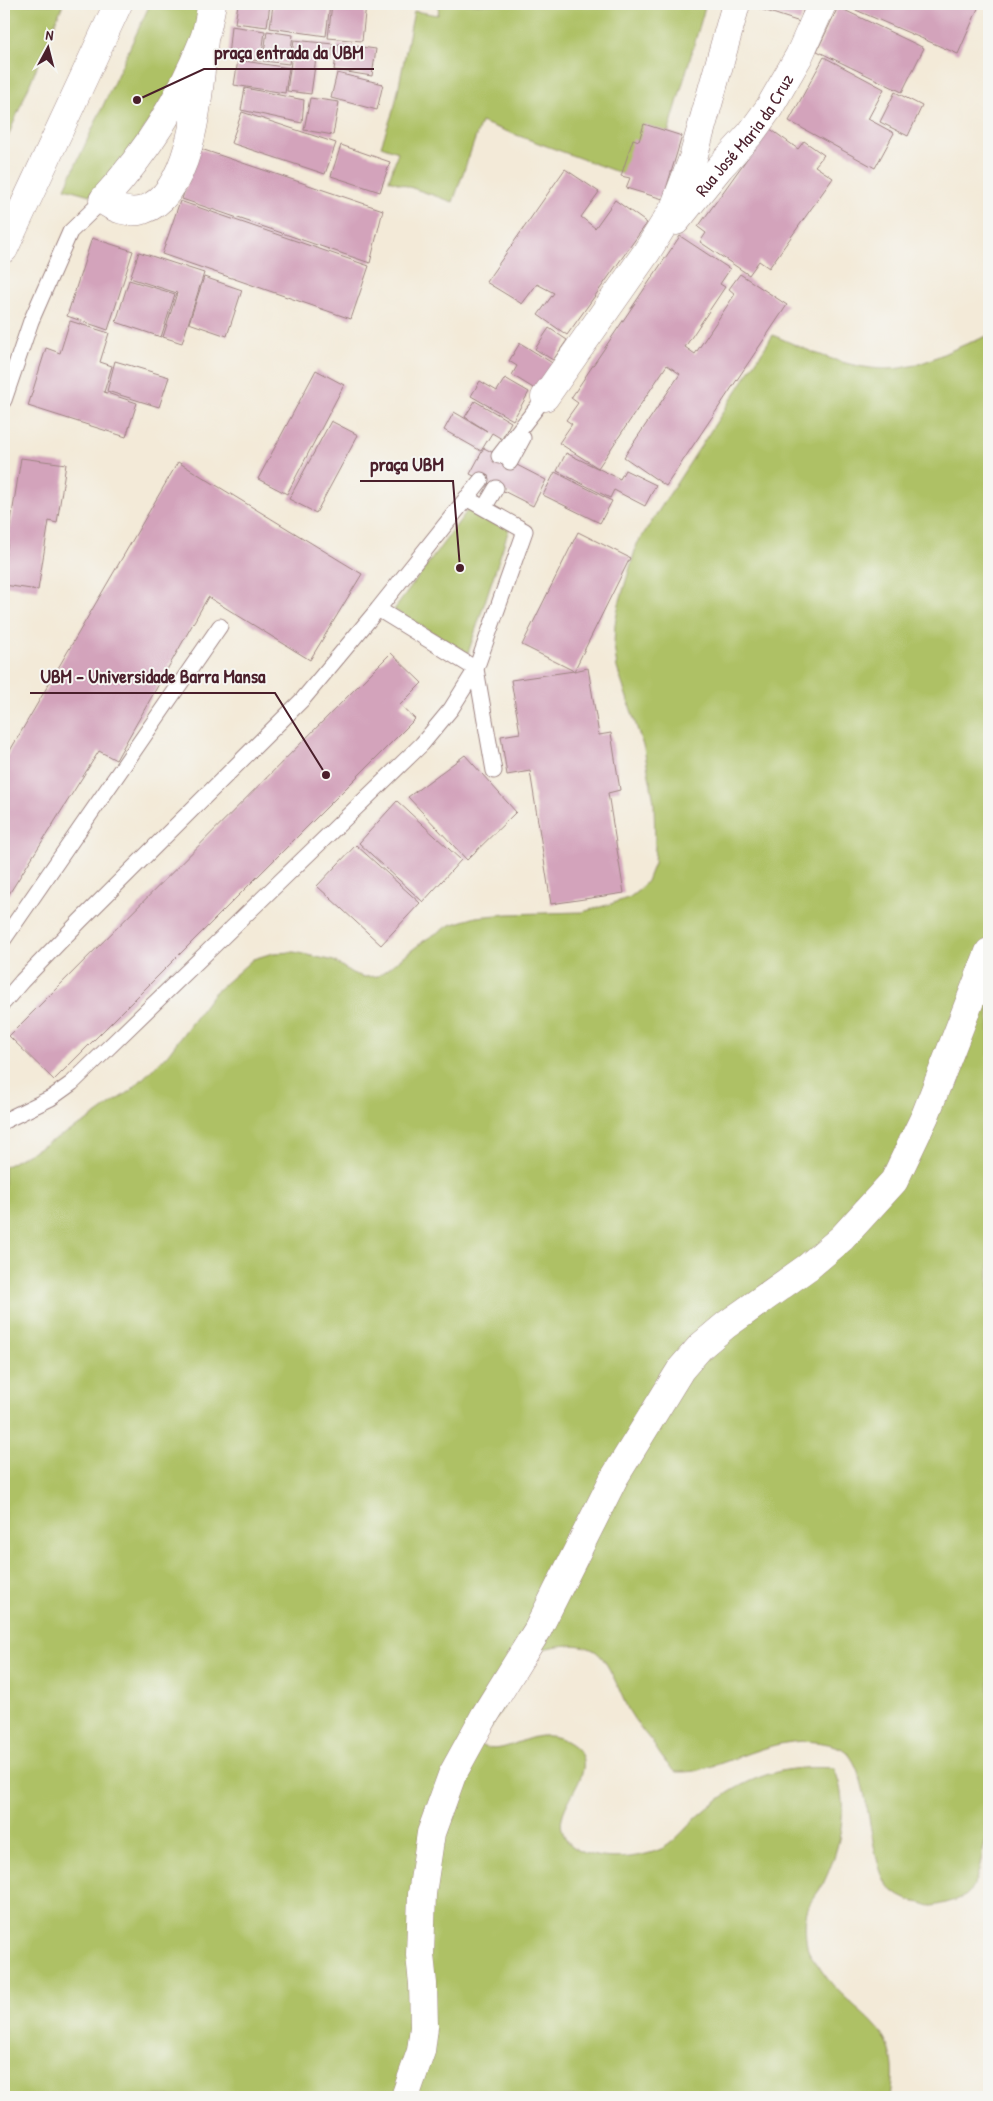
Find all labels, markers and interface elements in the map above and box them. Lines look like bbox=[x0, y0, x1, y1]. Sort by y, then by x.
north arrow bbox=[22, 22, 72, 72]
text: N bbox=[45, 25, 55, 45]
callout: praça entrada da UBM bbox=[204, 35, 374, 69]
text: praça entrada da UBM bbox=[214, 39, 364, 66]
street label: Rua José Maria da Cruz bbox=[689, 69, 799, 201]
callout: praça UBM bbox=[360, 447, 453, 481]
text: praça UBM bbox=[370, 451, 444, 478]
callout: UBM - Universidade Barra Mansa bbox=[30, 659, 275, 693]
text: UBM - Universidade Barra Mansa bbox=[41, 663, 266, 689]

